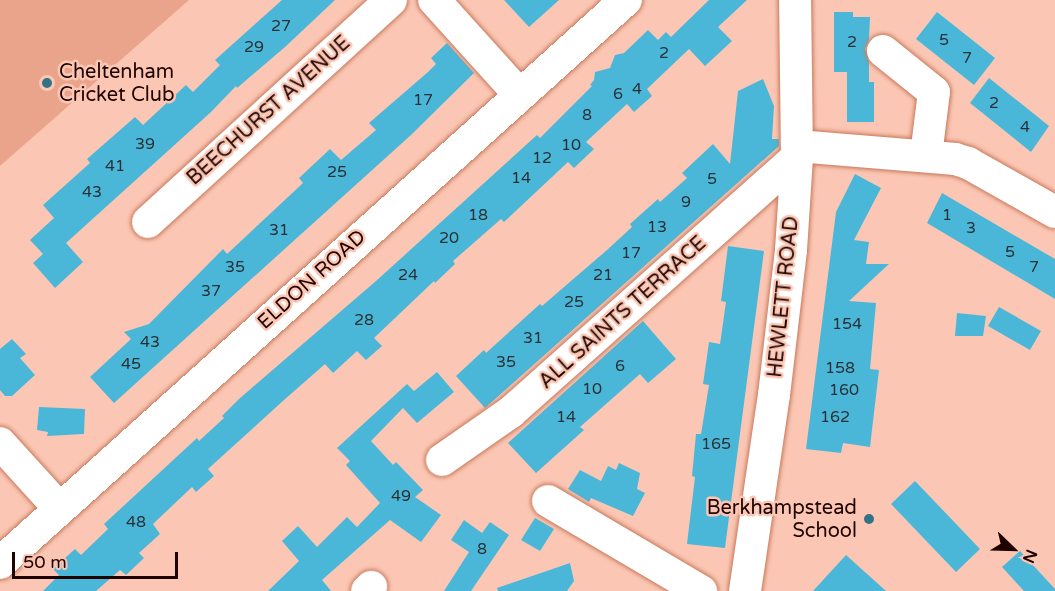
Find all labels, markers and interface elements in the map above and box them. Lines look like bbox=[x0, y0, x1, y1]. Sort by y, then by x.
house number: 27 bbox=[271, 16, 291, 36]
house number: 5 bbox=[939, 30, 949, 50]
street label: BEECHURST AVENUE bbox=[182, 31, 356, 191]
house number: 2 bbox=[847, 32, 857, 52]
house number: 29 bbox=[244, 37, 264, 57]
house number: 2 bbox=[659, 43, 669, 63]
house number: 7 bbox=[962, 48, 972, 68]
place label: Cheltenham Cricket Club bbox=[59, 60, 175, 107]
marker: Cheltenham Cricket Club bbox=[40, 76, 54, 90]
house number: 4 bbox=[632, 79, 642, 99]
house number: 6 bbox=[613, 84, 623, 104]
house number: 17 bbox=[413, 90, 433, 110]
house number: 2 bbox=[989, 93, 999, 113]
house number: 8 bbox=[582, 105, 592, 125]
house number: 4 bbox=[1020, 117, 1030, 137]
house number: 39 bbox=[135, 134, 155, 154]
house number: 10 bbox=[561, 135, 581, 155]
house number: 12 bbox=[532, 148, 552, 168]
house number: 41 bbox=[105, 156, 125, 176]
house number: 25 bbox=[327, 162, 347, 182]
house number: 14 bbox=[511, 168, 531, 188]
house number: 5 bbox=[707, 169, 717, 189]
house number: 43 bbox=[82, 182, 102, 202]
house number: 9 bbox=[681, 192, 691, 212]
house number: 18 bbox=[468, 205, 488, 225]
house number: 1 bbox=[942, 205, 952, 225]
street label: HEWLETT ROAD bbox=[764, 215, 804, 379]
house number: 13 bbox=[647, 217, 667, 237]
house number: 3 bbox=[966, 218, 976, 238]
house number: 31 bbox=[269, 220, 289, 240]
street label: ELDON ROAD bbox=[253, 225, 371, 335]
house number: 20 bbox=[439, 228, 459, 248]
street label: ALL SAINTS TERRACE bbox=[534, 232, 712, 394]
house number: 5 bbox=[1005, 242, 1015, 262]
house number: 17 bbox=[621, 243, 641, 263]
house number: 35 bbox=[225, 257, 245, 277]
house number: 7 bbox=[1029, 257, 1039, 277]
house number: 24 bbox=[398, 265, 418, 285]
house number: 21 bbox=[593, 265, 613, 285]
house number: 37 bbox=[201, 281, 221, 301]
house number: 25 bbox=[564, 292, 584, 312]
house number: 28 bbox=[354, 310, 374, 330]
house number: 154 bbox=[832, 314, 862, 334]
house number: 31 bbox=[523, 328, 543, 348]
house number: 43 bbox=[140, 332, 160, 352]
house number: 35 bbox=[496, 352, 516, 372]
house number: 45 bbox=[121, 354, 141, 374]
house number: 6 bbox=[615, 356, 625, 376]
house number: 158 bbox=[825, 358, 855, 378]
house number: 10 bbox=[582, 379, 602, 399]
house number: 160 bbox=[829, 380, 859, 400]
house number: 14 bbox=[556, 407, 576, 427]
house number: 162 bbox=[820, 407, 850, 427]
house number: 165 bbox=[701, 434, 731, 454]
house number: 49 bbox=[391, 486, 411, 506]
place label: Berkhampstead School bbox=[707, 496, 857, 543]
house number: 48 bbox=[126, 512, 146, 532]
marker: Berkhampstead School bbox=[862, 512, 876, 526]
north arrow bbox=[983, 519, 1043, 579]
house number: 8 bbox=[477, 539, 487, 559]
scale bar bbox=[15, 540, 182, 578]
text: N bbox=[1018, 546, 1041, 566]
text: 50 m bbox=[23, 551, 67, 573]

